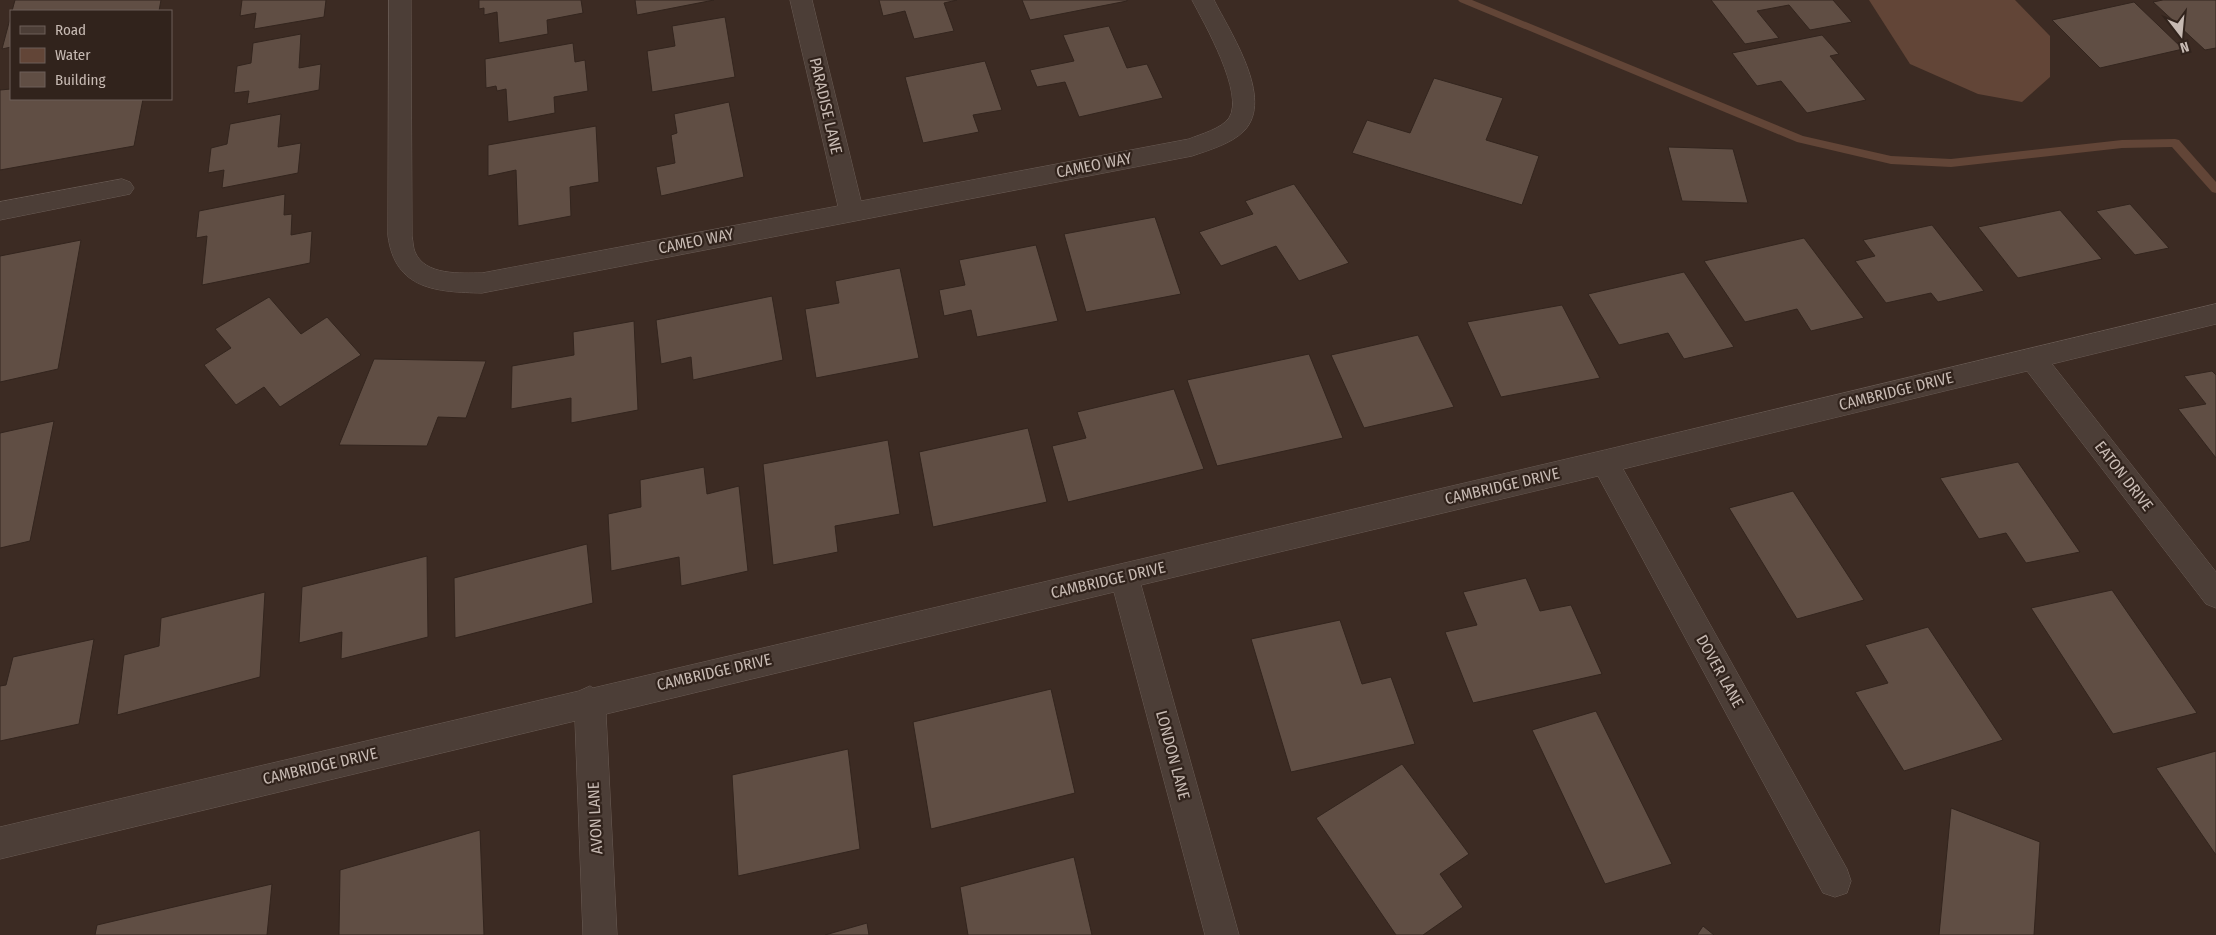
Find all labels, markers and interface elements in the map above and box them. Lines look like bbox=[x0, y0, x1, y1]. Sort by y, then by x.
legend bbox=[10, 10, 172, 100]
north arrow bbox=[2156, 10, 2206, 60]
text: Road bbox=[55, 21, 86, 39]
text: N bbox=[2178, 38, 2191, 56]
text: Water bbox=[55, 46, 91, 64]
street label: PARADISE LANE bbox=[806, 56, 846, 156]
text: Building bbox=[55, 71, 106, 89]
street label: CAMEO WAY bbox=[1055, 148, 1133, 182]
street label: CAMEO WAY bbox=[657, 224, 735, 258]
street label: CAMBRIDGE DRIVE bbox=[1837, 368, 1955, 414]
street label: EATON DRIVE bbox=[2091, 437, 2157, 515]
street label: CAMBRIDGE DRIVE bbox=[1443, 464, 1561, 508]
street label: CAMBRIDGE DRIVE bbox=[1049, 558, 1167, 602]
street label: DOVER LANE bbox=[1692, 631, 1748, 711]
street label: CAMBRIDGE DRIVE bbox=[655, 650, 773, 694]
street label: LONDON LANE bbox=[1152, 708, 1194, 802]
street label: CAMBRIDGE DRIVE bbox=[261, 744, 379, 788]
street label: AVON LANE bbox=[584, 781, 606, 855]

